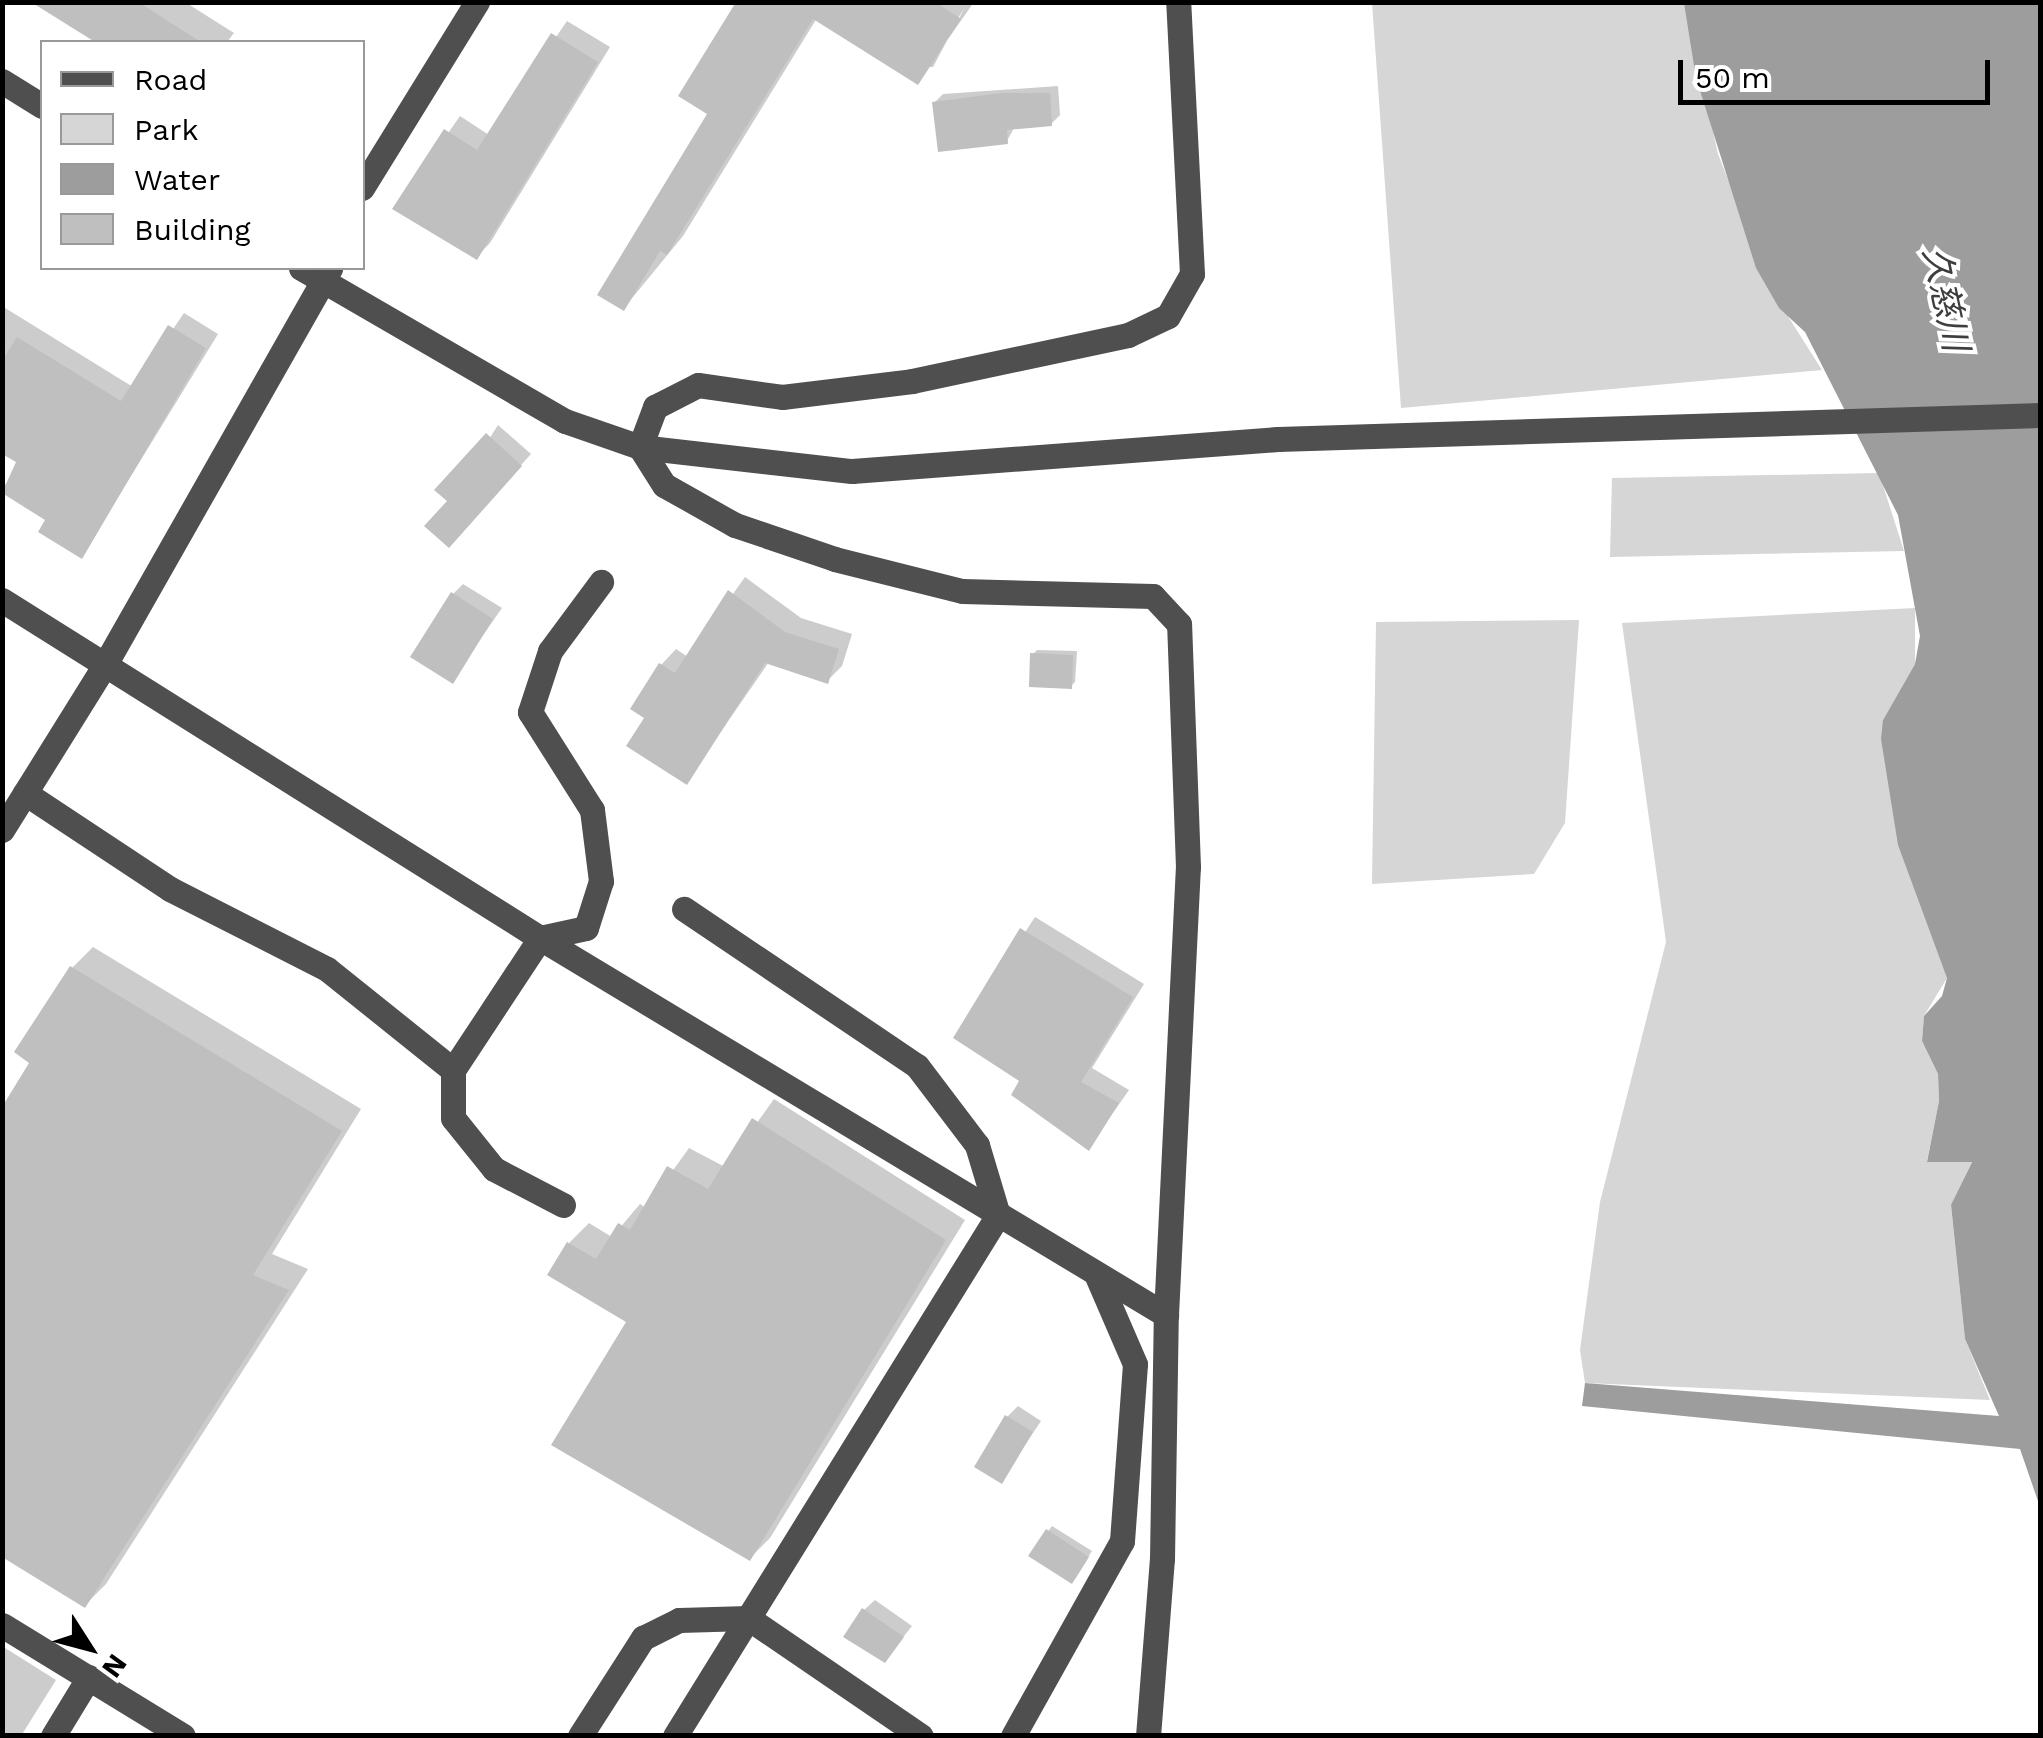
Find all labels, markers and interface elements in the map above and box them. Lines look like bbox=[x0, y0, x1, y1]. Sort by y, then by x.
legend bbox=[40, 40, 365, 270]
scale bar bbox=[1683, 40, 1996, 102]
text: 50 m bbox=[1695, 60, 1770, 95]
text: Road bbox=[134, 62, 207, 97]
text: Park bbox=[134, 112, 199, 147]
text: Water bbox=[134, 162, 220, 197]
text: Building bbox=[134, 212, 251, 247]
water label: 久慈川 bbox=[1915, 243, 1977, 355]
north arrow bbox=[40, 1598, 140, 1698]
text: N bbox=[95, 1648, 134, 1684]

